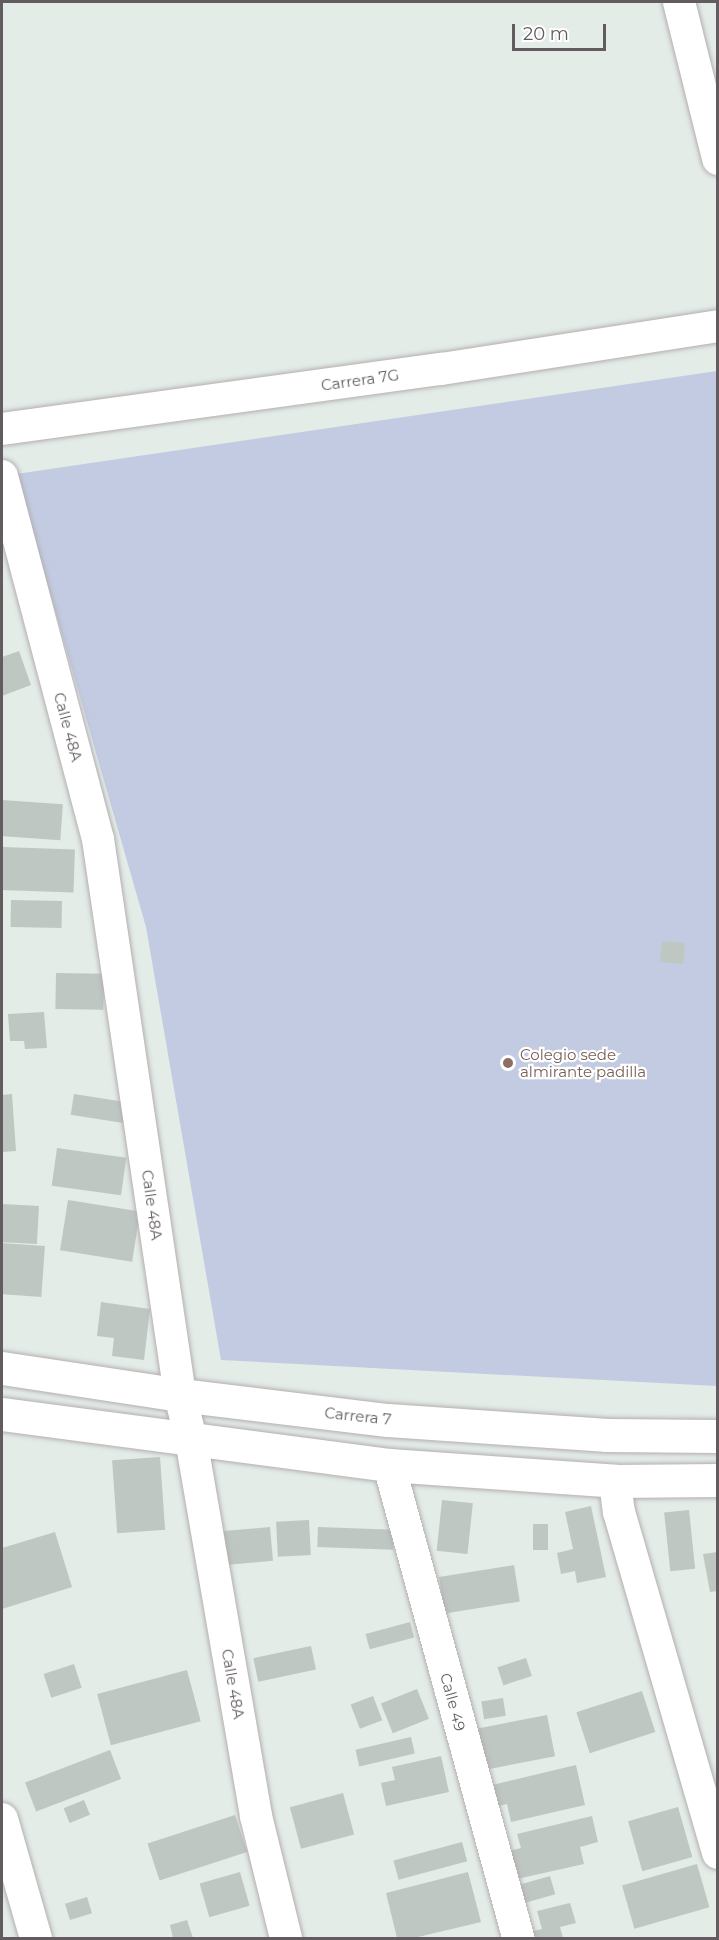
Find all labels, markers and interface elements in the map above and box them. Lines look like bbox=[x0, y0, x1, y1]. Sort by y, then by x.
scale bar bbox=[515, 12, 610, 50]
text: 20 m bbox=[523, 23, 569, 45]
street label: Carrera 7G bbox=[320, 366, 400, 394]
street label: Calle 48A bbox=[50, 691, 86, 763]
place label: Colegio sede almirante padilla bbox=[520, 1045, 646, 1080]
marker: Colegio sede almirante padilla bbox=[501, 1056, 515, 1070]
street label: Calle 48A bbox=[138, 1169, 166, 1241]
street label: Carrera 7 bbox=[324, 1404, 392, 1428]
street label: Calle 48A bbox=[218, 1648, 248, 1720]
street label: Calle 49 bbox=[437, 1671, 469, 1733]

